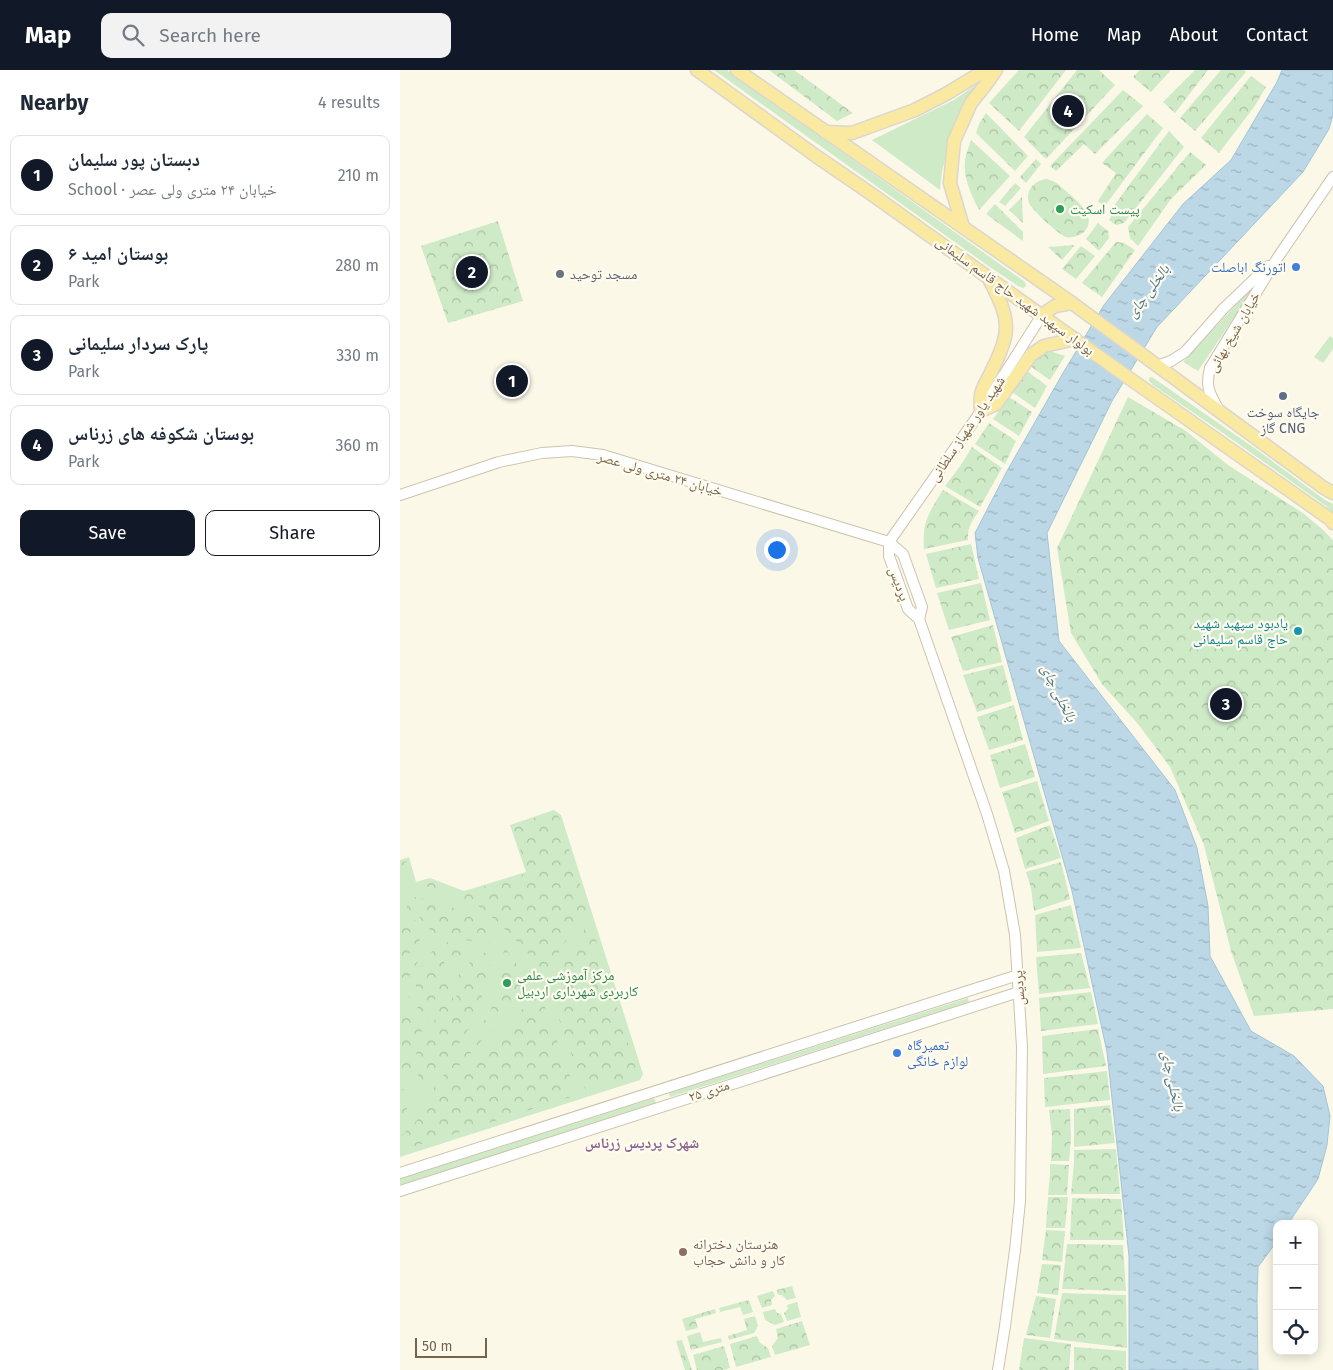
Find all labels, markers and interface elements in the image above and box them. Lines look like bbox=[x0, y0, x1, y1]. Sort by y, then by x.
search box bbox=[101, 13, 451, 58]
text: Map bbox=[25, 21, 71, 49]
icon: search bbox=[119, 21, 147, 49]
text: Search here bbox=[159, 24, 261, 47]
text: Home bbox=[1031, 24, 1079, 46]
text: Map bbox=[1107, 24, 1141, 46]
text: About bbox=[1169, 24, 1218, 46]
text: Contact bbox=[1246, 24, 1308, 46]
text: Nearby bbox=[20, 90, 88, 116]
pin: 4 bbox=[1052, 92, 1084, 130]
text: 4 results bbox=[318, 93, 380, 112]
text: دبستان پور سلیمان bbox=[68, 148, 200, 171]
text: 1 bbox=[33, 166, 41, 185]
text: 210 m bbox=[338, 166, 379, 185]
text: School · خیابان ۲۴ متری ولی عصر bbox=[68, 180, 277, 199]
place label: پیست اسکیت bbox=[1070, 201, 1140, 218]
marker: پیست اسکیت bbox=[1054, 203, 1066, 215]
street label: بولوار سپهبد شهید حاج قاسم سلیمانی bbox=[932, 233, 1098, 360]
text: بوستان امید ۶ bbox=[68, 242, 168, 265]
pin: 2 bbox=[456, 253, 488, 291]
text: 2 bbox=[33, 256, 41, 275]
text: 280 m bbox=[335, 256, 379, 275]
place label: اتورنگ اباصلت bbox=[1211, 259, 1286, 276]
water label: بالخلی چای bbox=[1123, 260, 1174, 321]
marker: اتورنگ اباصلت bbox=[1290, 261, 1302, 273]
place label: مسجد توحید bbox=[570, 266, 637, 283]
marker: مسجد توحید bbox=[554, 268, 566, 280]
text: Park bbox=[68, 272, 100, 291]
street label: خیابان شیخ بهائی bbox=[1204, 289, 1265, 376]
text: پارک سردار سلیمانی bbox=[68, 332, 208, 355]
text: 3 bbox=[33, 346, 41, 365]
text: 330 m bbox=[336, 346, 379, 365]
text: Park bbox=[68, 362, 100, 381]
pin: 1 bbox=[496, 362, 528, 400]
street label: شهید یاور شهباز سلطانی bbox=[925, 373, 1009, 485]
marker: جایگاه سوخت گاز CNG bbox=[1277, 390, 1289, 402]
place label: جایگاه سوخت گاز CNG bbox=[1247, 404, 1319, 437]
text: بوستان شکوفه های زرناس bbox=[68, 422, 254, 445]
text: 4 bbox=[32, 436, 42, 455]
text: 360 m bbox=[336, 436, 379, 455]
street label: خیابان ۲۴ متری ولی عصر bbox=[595, 448, 724, 500]
text: Park bbox=[68, 452, 100, 471]
button: Save bbox=[20, 510, 195, 556]
button: Share bbox=[205, 510, 380, 556]
your location bbox=[764, 537, 790, 563]
street label: پردیس bbox=[885, 565, 913, 604]
place label: یادبود سپهبد شهید حاج قاسم سلیمانی bbox=[1193, 615, 1288, 649]
marker: یادبود سپهبد شهید حاج قاسم سلیمانی bbox=[1292, 625, 1304, 637]
water label: بالخلی چای bbox=[1037, 661, 1081, 725]
pin: 3 bbox=[1210, 685, 1242, 723]
place label: مرکز آموزشی علمی کاربردی شهرداری اردبیل bbox=[517, 967, 638, 1000]
street label: پردیس bbox=[1009, 970, 1029, 1006]
marker: مرکز آموزشی علمی کاربردی شهرداری اردبیل bbox=[501, 977, 513, 989]
place label: تعمیرگاه لوازم خانگی bbox=[907, 1037, 968, 1071]
marker: تعمیرگاه لوازم خانگی bbox=[891, 1047, 903, 1059]
water label: بالخلی چای bbox=[1158, 1049, 1188, 1114]
street label: ۲۵ متری bbox=[686, 1076, 732, 1106]
district label: شهرک پردیس زرناس bbox=[585, 1134, 699, 1152]
map controls bbox=[1273, 1220, 1318, 1355]
button: + bbox=[1273, 1220, 1318, 1265]
place label: هنرستان دخترانه کار و دانش حجاب bbox=[693, 1236, 785, 1269]
marker: هنرستان دخترانه کار و دانش حجاب bbox=[677, 1246, 689, 1258]
button: − bbox=[1273, 1265, 1318, 1310]
button: locate bbox=[1273, 1310, 1318, 1355]
scale bar bbox=[415, 1335, 488, 1358]
text: 50 m bbox=[422, 1338, 453, 1355]

